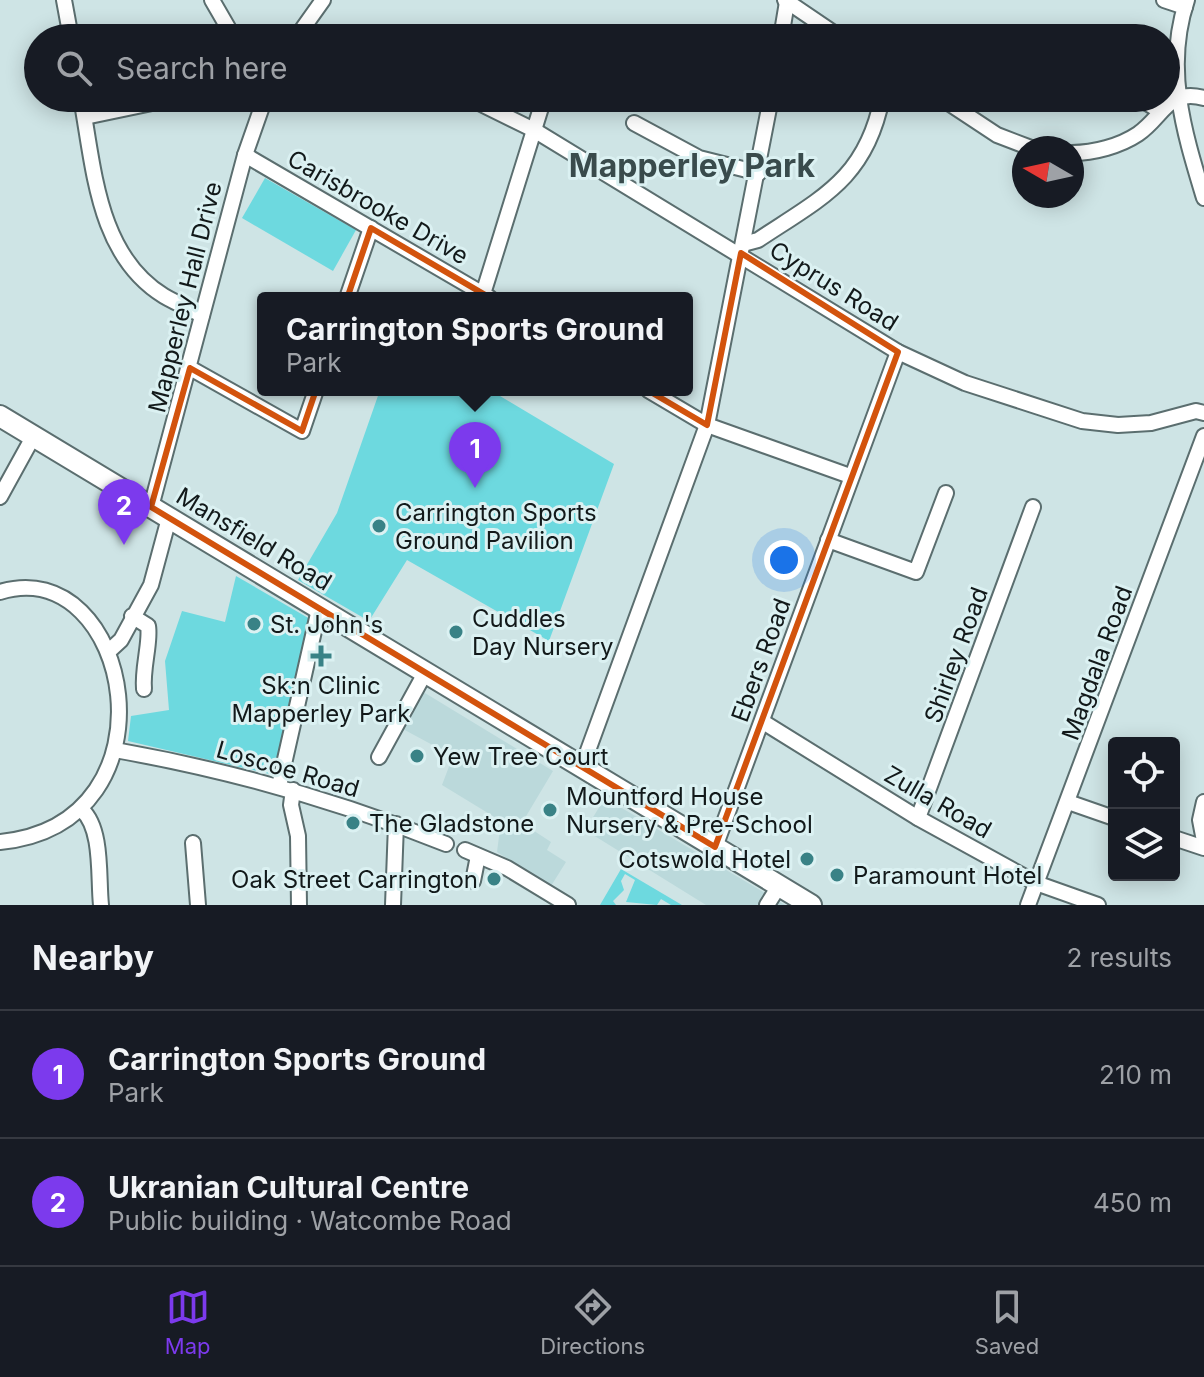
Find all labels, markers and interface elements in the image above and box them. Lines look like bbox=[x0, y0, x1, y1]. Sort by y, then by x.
search box bbox=[24, 24, 1180, 112]
icon: search bbox=[52, 46, 96, 90]
text: Search here bbox=[116, 50, 288, 86]
north arrow bbox=[1012, 136, 1084, 208]
street label: Carisbrooke Drive bbox=[282, 143, 474, 271]
district label: Mapperley Park bbox=[569, 146, 816, 185]
street label: Mapperley Hall Drive bbox=[142, 179, 228, 415]
street label: Cyprus Road bbox=[764, 235, 904, 337]
popup bbox=[257, 292, 693, 396]
text: Carrington Sports Ground bbox=[286, 311, 664, 347]
text: Park bbox=[286, 347, 342, 378]
pin: 1 bbox=[449, 422, 501, 488]
pin: 2 bbox=[98, 479, 150, 545]
street label: Mansfield Road bbox=[171, 481, 337, 597]
place label: Carrington Sports Ground Pavilion bbox=[395, 498, 597, 555]
marker: Carrington Sports Ground Pavilion bbox=[370, 517, 388, 535]
your location bbox=[764, 540, 804, 580]
street label: Magdala Road bbox=[1056, 582, 1138, 744]
street label: Shirley Road bbox=[918, 583, 994, 727]
street label: Ebers Road bbox=[725, 594, 797, 726]
place label: Cuddles Day Nursery bbox=[472, 604, 614, 661]
place label: St. John's bbox=[270, 610, 383, 639]
marker: St. John's bbox=[245, 615, 263, 633]
marker: Cuddles Day Nursery bbox=[447, 623, 465, 641]
marker: Sk:n Clinic Mapperley Park bbox=[310, 645, 332, 667]
place label: Sk:n Clinic Mapperley Park bbox=[232, 671, 410, 728]
street label: Loscoe Road bbox=[213, 735, 363, 803]
map controls bbox=[1108, 737, 1180, 881]
button: locate bbox=[1108, 737, 1180, 809]
place label: Yew Tree Court bbox=[433, 742, 608, 771]
marker: Yew Tree Court bbox=[408, 747, 426, 765]
street label: Zulla Road bbox=[879, 760, 997, 844]
place label: Mountford House Nursery & Pre-School bbox=[566, 782, 813, 839]
marker: Mountford House Nursery & Pre-School bbox=[541, 801, 559, 819]
place label: The Gladstone bbox=[369, 809, 534, 838]
button: layers bbox=[1108, 809, 1180, 881]
marker: The Gladstone bbox=[344, 814, 362, 832]
place label: Cotswold Hotel bbox=[618, 845, 791, 874]
marker: Cotswold Hotel bbox=[798, 850, 816, 868]
place label: Paramount Hotel bbox=[853, 861, 1042, 890]
place label: Oak Street Carrington bbox=[231, 865, 478, 894]
marker: Paramount Hotel bbox=[828, 866, 846, 884]
marker: Oak Street Carrington bbox=[485, 870, 503, 888]
text: Nearby bbox=[32, 937, 154, 978]
text: 2 results bbox=[1067, 942, 1172, 973]
text: Carrington Sports Ground bbox=[108, 1041, 486, 1077]
text: 1 bbox=[52, 1059, 64, 1090]
text: 210 m bbox=[1099, 1059, 1172, 1090]
text: Park bbox=[108, 1077, 164, 1108]
text: Ukranian Cultural Centre bbox=[108, 1169, 469, 1205]
text: 2 bbox=[50, 1187, 66, 1218]
text: 450 m bbox=[1093, 1187, 1172, 1218]
text: Public building · Watcombe Road bbox=[108, 1205, 512, 1236]
tab: Map bbox=[165, 1285, 211, 1359]
tab: Directions bbox=[540, 1285, 645, 1359]
tab: Saved bbox=[975, 1285, 1039, 1359]

